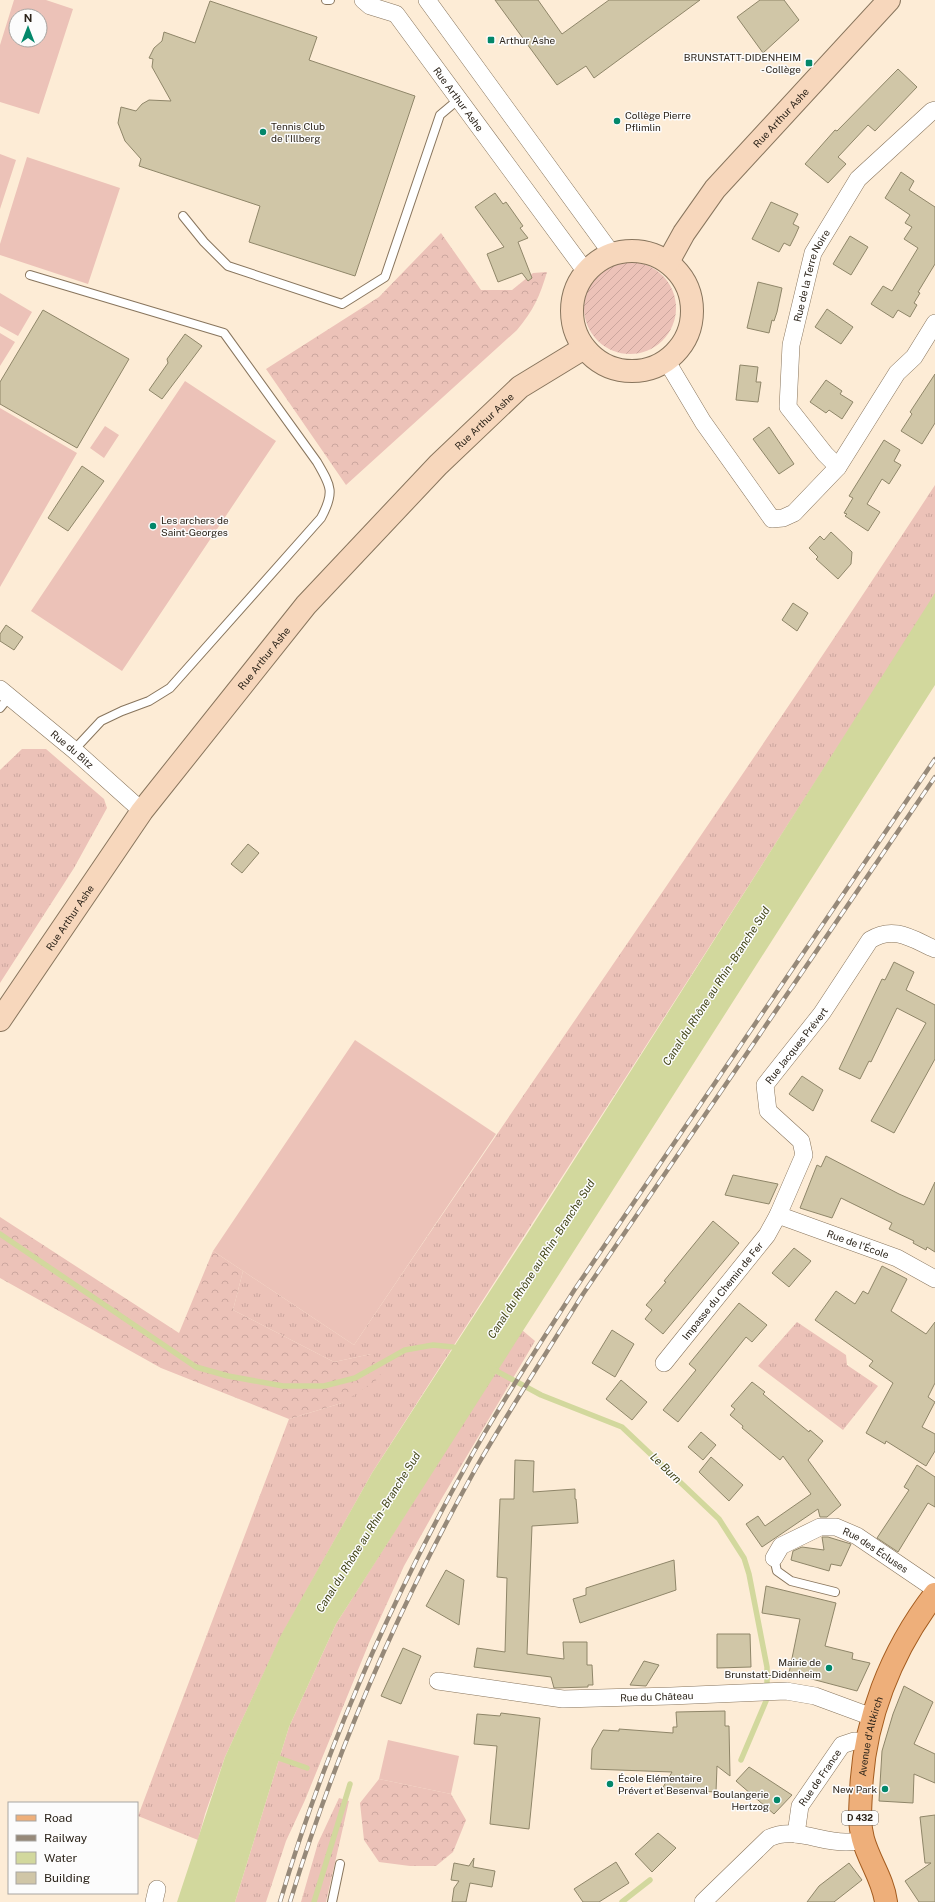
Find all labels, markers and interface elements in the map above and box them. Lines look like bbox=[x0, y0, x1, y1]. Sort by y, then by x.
north arrow bbox=[8, 8, 48, 48]
text: N bbox=[24, 12, 32, 24]
place label: Arthur Ashe bbox=[499, 34, 556, 46]
marker: Arthur Ashe bbox=[486, 35, 496, 45]
place label: BRUNSTATT-DIDENHEIM - Collège bbox=[684, 51, 801, 75]
marker: BRUNSTATT-DIDENHEIM - Collège bbox=[804, 58, 814, 68]
street label: Rue Arthur Ashe bbox=[431, 65, 486, 134]
street label: Rue Arthur Ashe bbox=[750, 85, 811, 150]
place label: Collège Pierre Pflimlin bbox=[625, 109, 691, 133]
marker: Collège Pierre Pflimlin bbox=[612, 116, 622, 126]
place label: Tennis Club de l'Illberg bbox=[271, 120, 325, 144]
marker: Tennis Club de l'Illberg bbox=[258, 127, 268, 137]
street label: Rue de la Terre Noire bbox=[791, 227, 832, 323]
street label: Rue Arthur Ashe bbox=[452, 390, 516, 452]
place label: Les archers de Saint-Georges bbox=[161, 514, 229, 538]
marker: Les archers de Saint-Georges bbox=[148, 521, 158, 531]
street label: Rue Arthur Ashe bbox=[235, 624, 292, 692]
street label: Rue du Bitz bbox=[48, 727, 96, 771]
street label: Rue Arthur Ashe bbox=[43, 882, 96, 953]
water label: Canal du Rhône au Rhin - Branche Sud bbox=[660, 904, 772, 1067]
street label: Rue Jacques Prévert bbox=[762, 1005, 830, 1086]
water label: Canal du Rhône au Rhin - Branche Sud bbox=[485, 1177, 597, 1340]
street label: Rue de l'École bbox=[825, 1227, 891, 1261]
street label: Impasse du Chemin de Fer bbox=[679, 1239, 765, 1342]
water label: Canal du Rhône au Rhin - Branche Sud bbox=[313, 1449, 423, 1614]
water label: Le Burn bbox=[648, 1450, 684, 1486]
street label: Rue des Écluses bbox=[841, 1525, 911, 1575]
place label: Mairie de Brunstatt-Didenheim bbox=[724, 1656, 821, 1680]
marker: Mairie de Brunstatt-Didenheim bbox=[824, 1663, 834, 1673]
street label: Rue du Château bbox=[620, 1689, 694, 1703]
street label: Avenue d'Altkirch bbox=[856, 1694, 885, 1777]
street label: Rue de France bbox=[796, 1746, 844, 1808]
place label: École Elémentaire Prévert et Besenval bbox=[618, 1772, 708, 1796]
marker: École Elémentaire Prévert et Besenval bbox=[605, 1779, 615, 1789]
place label: New Park bbox=[832, 1783, 877, 1795]
marker: New Park bbox=[880, 1784, 890, 1794]
place label: Boulangerie Hertzog bbox=[713, 1788, 769, 1812]
marker: Boulangerie Hertzog bbox=[772, 1795, 782, 1805]
legend bbox=[8, 1802, 138, 1894]
text: Road bbox=[44, 1811, 72, 1825]
road number: D 432 bbox=[842, 1811, 878, 1825]
text: Railway bbox=[44, 1831, 88, 1845]
text: Water bbox=[44, 1851, 78, 1865]
text: Building bbox=[44, 1871, 90, 1885]

